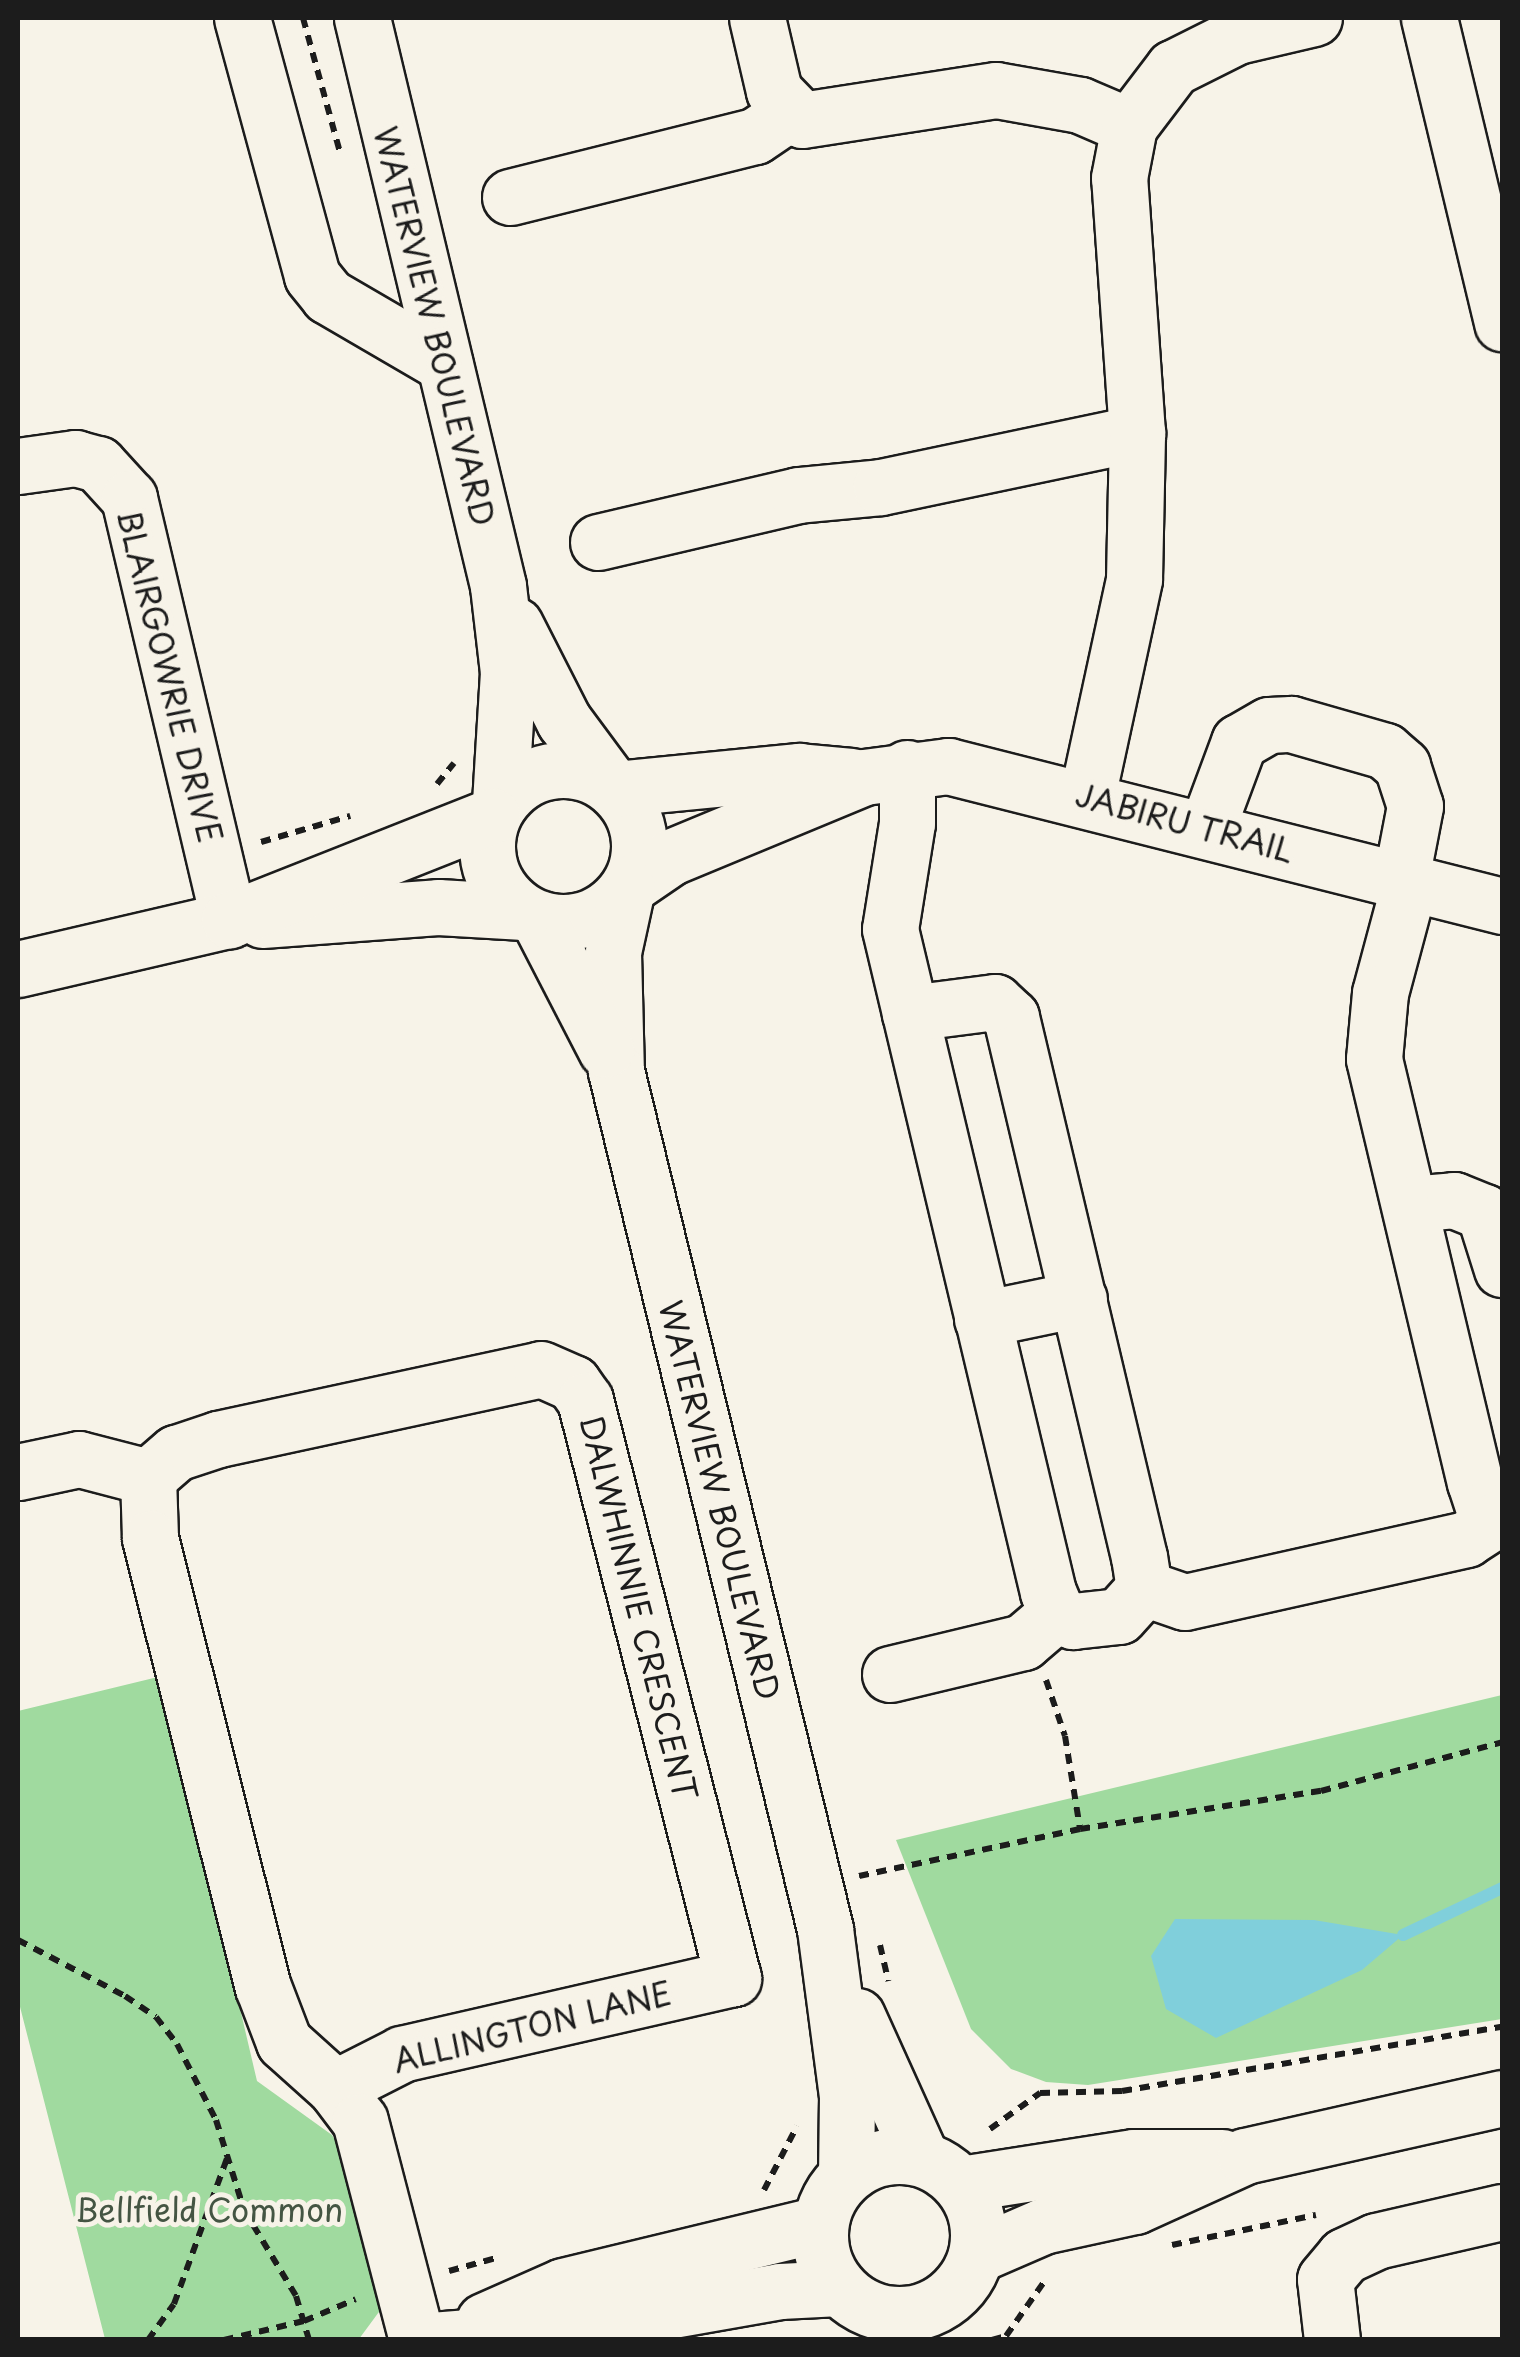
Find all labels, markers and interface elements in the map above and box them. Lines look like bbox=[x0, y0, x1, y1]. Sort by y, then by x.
street label: WATERVIEW BOULEVARD bbox=[367, 122, 503, 530]
street label: BLAIRGOWRIE DRIVE bbox=[110, 504, 230, 848]
street label: JABIRU TRAIL bbox=[1071, 774, 1299, 870]
street label: WATERVIEW BOULEVARD bbox=[652, 1296, 788, 1704]
street label: DALWHINNIE CRESCENT bbox=[572, 1411, 706, 1805]
street label: ALLINGTON LANE bbox=[389, 1973, 675, 2079]
park label: Bellfield Common bbox=[74, 2190, 344, 2228]

